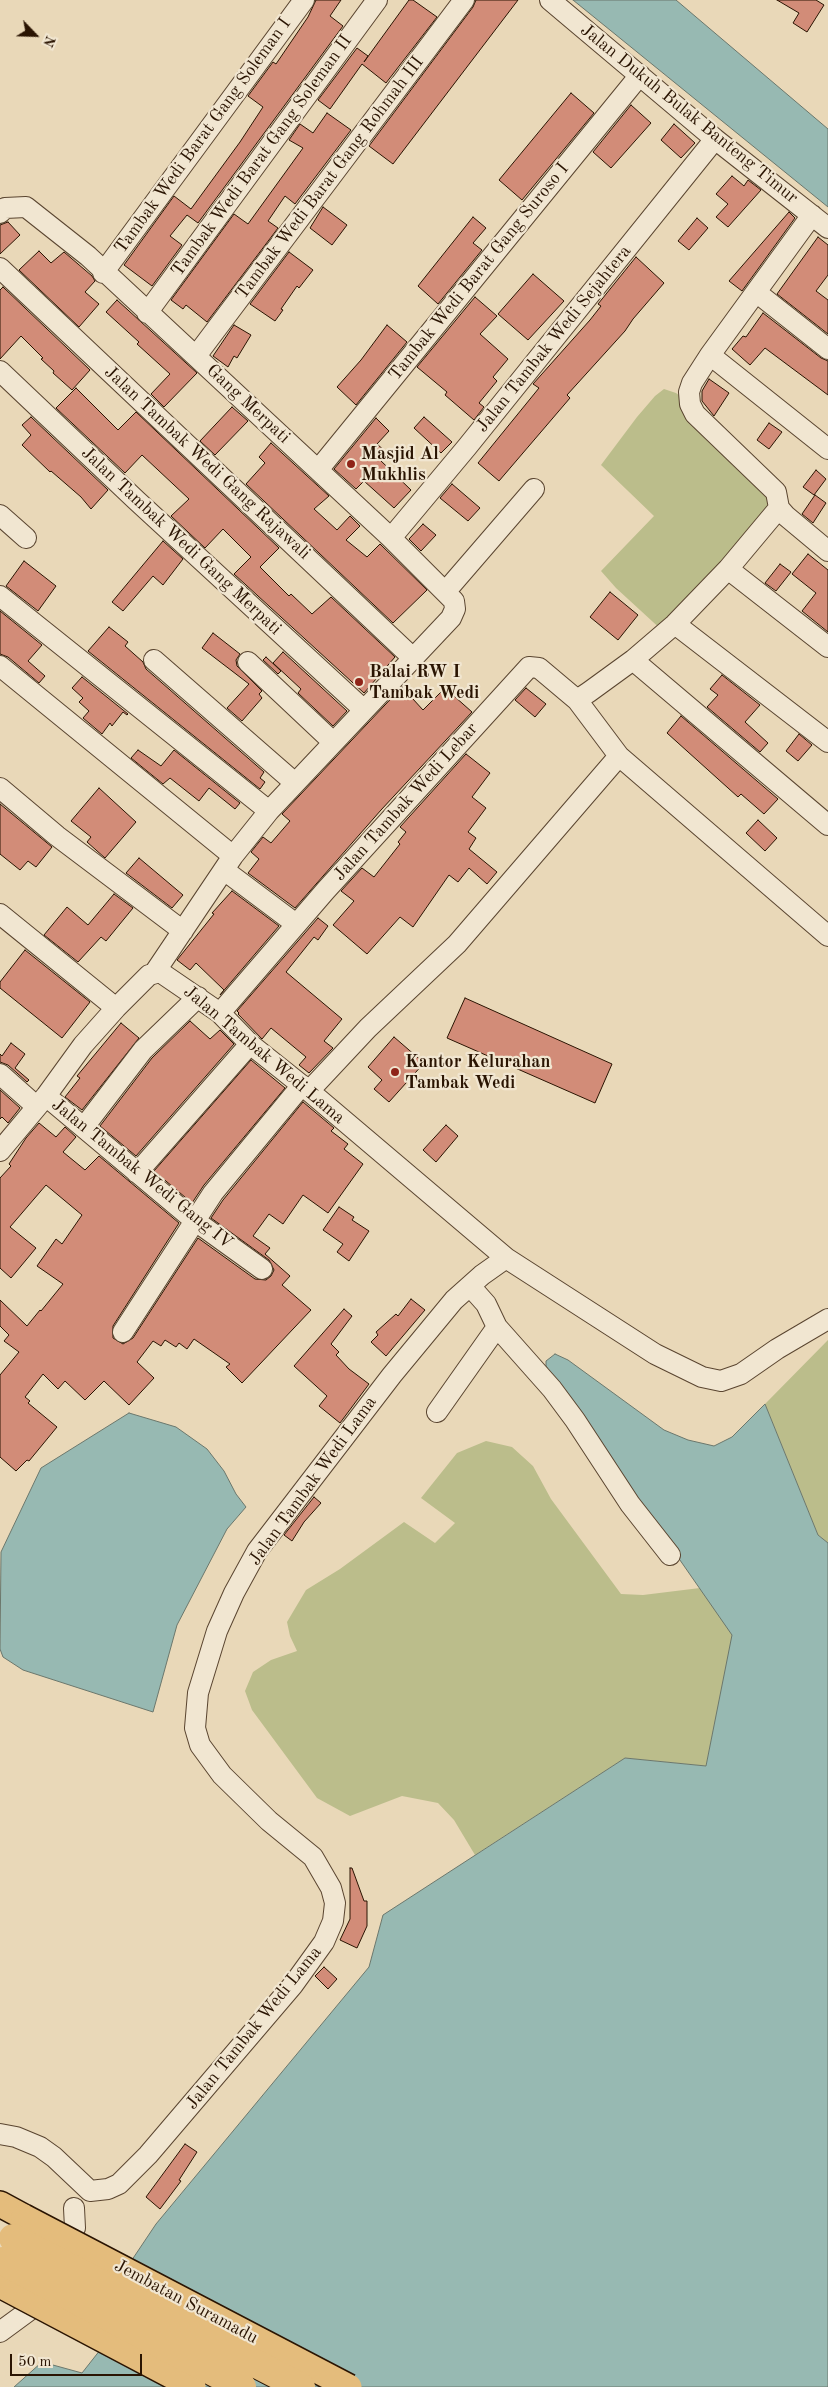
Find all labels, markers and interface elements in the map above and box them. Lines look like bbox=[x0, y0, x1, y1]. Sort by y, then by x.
north arrow bbox=[10, 10, 60, 60]
street label: Tambak Wedi Barat Gang Soleman I bbox=[110, 14, 296, 258]
street label: Jalan Dukuh Bulak Banteng Timur bbox=[576, 19, 802, 209]
street label: Tambak Wedi Barat Gang Soleman II bbox=[167, 31, 357, 281]
text: N bbox=[40, 33, 57, 49]
street label: Tambak Wedi Barat Gang Rohmah III bbox=[231, 52, 429, 304]
street label: Tambak Wedi Barat Gang Suroso I bbox=[384, 159, 574, 385]
street label: Jalan Tambak Wedi Sejahtera bbox=[472, 241, 636, 437]
street label: Gang Merpati bbox=[202, 360, 294, 448]
street label: Jalan Tambak Wedi Gang Rajawali bbox=[99, 362, 315, 564]
street label: Jalan Tambak Wedi Gang Merpati bbox=[76, 442, 286, 640]
place label: Masjid Al Mukhlis bbox=[361, 443, 439, 486]
marker: Masjid Al Mukhlis bbox=[345, 458, 357, 470]
place label: Balai RW I Tambak Wedi bbox=[369, 661, 479, 704]
marker: Balai RW I Tambak Wedi bbox=[353, 676, 365, 688]
street label: Jalan Tambak Wedi Lebar bbox=[329, 718, 483, 886]
street label: Jalan Tambak Wedi Lama bbox=[179, 981, 349, 1129]
place label: Kantor Kelurahan Tambak Wedi bbox=[405, 1051, 550, 1094]
marker: Kantor Kelurahan Tambak Wedi bbox=[389, 1066, 401, 1078]
street label: Jalan Tambak Wedi Gang IV bbox=[47, 1094, 237, 1254]
street label: Jalan Tambak Wedi Lama bbox=[244, 1392, 382, 1570]
street label: Jalan Tambak Wedi Lama bbox=[181, 1942, 327, 2114]
street label: Jembatan Suramadu bbox=[110, 2255, 262, 2349]
scale bar bbox=[12, 2344, 145, 2376]
text: 50 m bbox=[18, 2355, 52, 2370]

